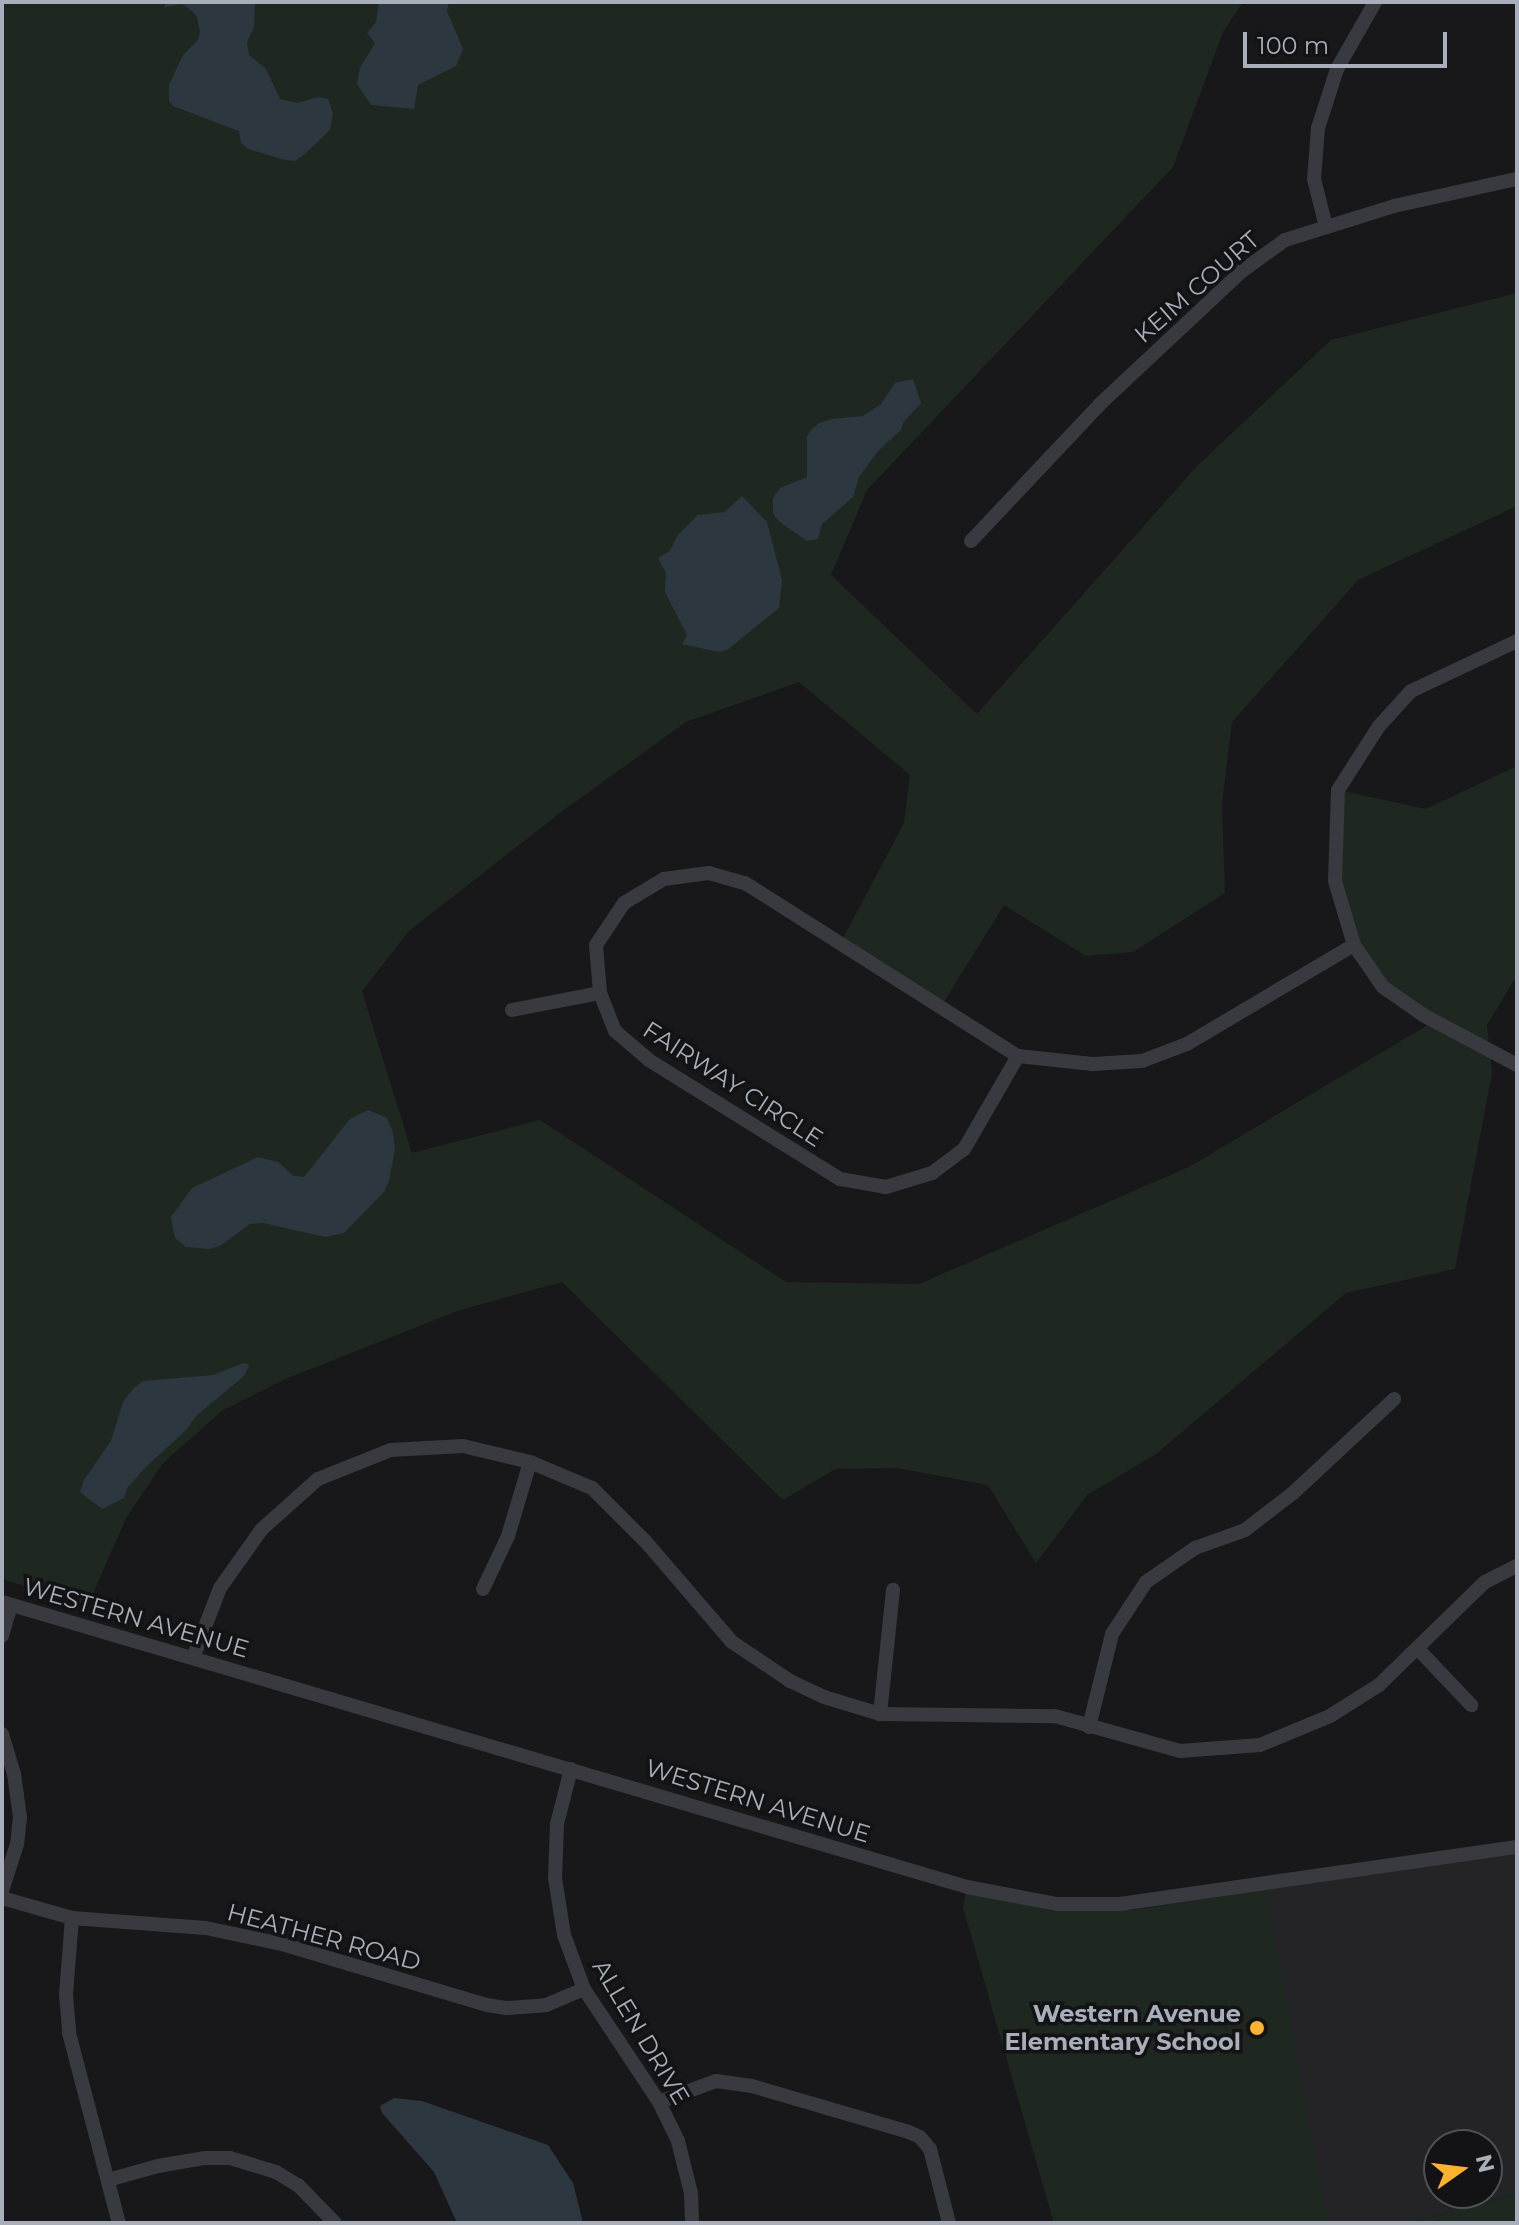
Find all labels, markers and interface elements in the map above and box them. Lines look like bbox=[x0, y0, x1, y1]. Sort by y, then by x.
scale bar bbox=[1247, 16, 1451, 66]
text: 100 m bbox=[1257, 31, 1329, 60]
street label: KEIM COURT bbox=[1129, 225, 1265, 349]
street label: FAIRWAY CIRCLE bbox=[638, 1015, 828, 1153]
street label: WESTERN AVENUE bbox=[20, 1572, 252, 1664]
street label: WESTERN AVENUE bbox=[642, 1753, 874, 1849]
street label: HEATHER ROAD bbox=[224, 1897, 424, 1977]
street label: ALLEN DRIVE bbox=[586, 1954, 696, 2110]
place label: Western Avenue Elementary School bbox=[1004, 2000, 1241, 2056]
marker: Western Avenue Elementary School bbox=[1248, 2019, 1266, 2037]
north arrow bbox=[1423, 2129, 1503, 2209]
text: N bbox=[1470, 2152, 1500, 2175]

